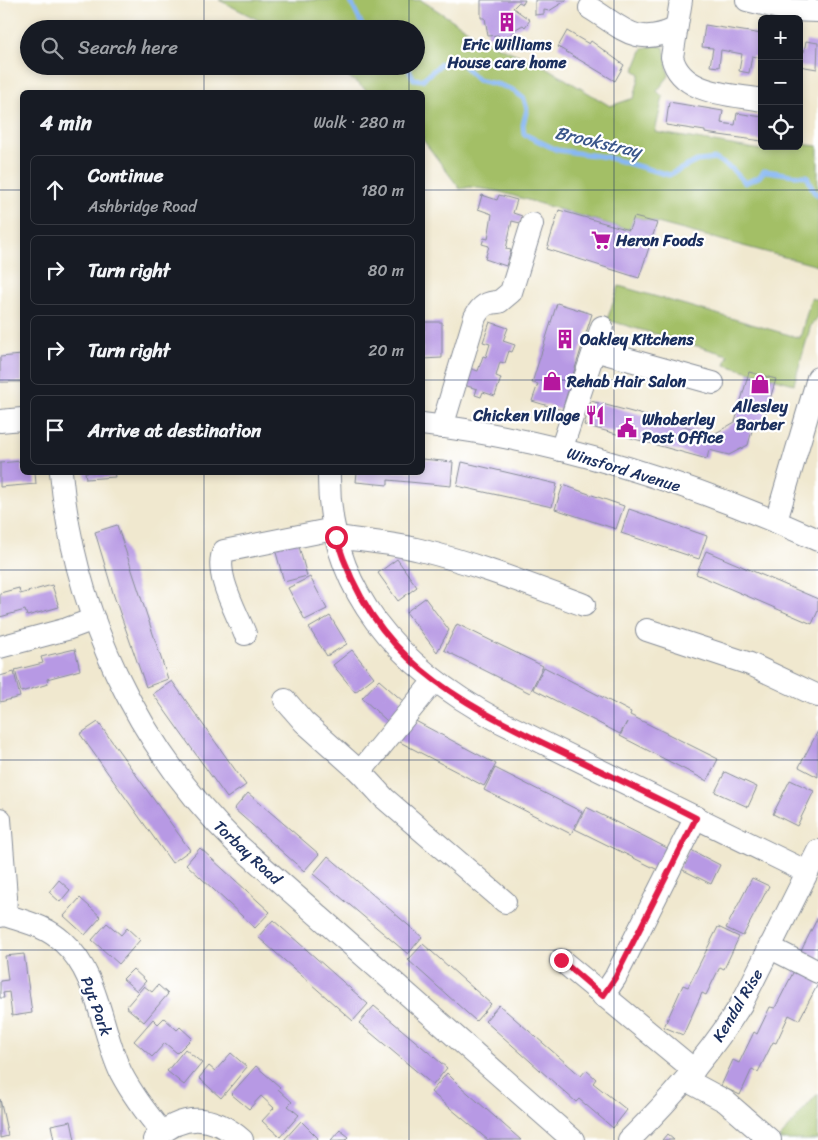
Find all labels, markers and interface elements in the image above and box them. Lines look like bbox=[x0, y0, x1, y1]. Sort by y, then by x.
building icon: Eric Williams House care home bbox=[496, 11, 518, 33]
map controls bbox=[758, 15, 803, 150]
button: + bbox=[758, 15, 803, 60]
search box bbox=[20, 20, 425, 75]
place label: Eric Williams House care home bbox=[446, 30, 567, 77]
text: Search here bbox=[78, 31, 178, 64]
icon: search bbox=[38, 34, 66, 62]
button: − bbox=[758, 60, 803, 105]
text: 4 min bbox=[40, 104, 92, 142]
button: locate bbox=[758, 105, 803, 150]
text: Walk · 280 m bbox=[314, 108, 405, 137]
water label: Brookstray bbox=[552, 117, 647, 168]
text: Continue bbox=[88, 159, 164, 192]
icon: ahead bbox=[41, 176, 69, 204]
text: 180 m bbox=[361, 176, 404, 205]
text: Ashbridge Road bbox=[88, 192, 197, 221]
place label: Heron Foods bbox=[615, 226, 704, 255]
supermarket icon: Heron Foods bbox=[590, 229, 612, 251]
text: Turn right bbox=[88, 254, 170, 287]
icon: right bbox=[41, 256, 69, 284]
text: 80 m bbox=[368, 256, 404, 285]
place label: Oakley Kitchens bbox=[579, 325, 694, 354]
building icon: Oakley Kitchens bbox=[554, 328, 576, 350]
text: Turn right bbox=[88, 334, 170, 367]
icon: right bbox=[41, 336, 69, 364]
text: 20 m bbox=[368, 336, 404, 365]
place label: Rehab Hair Salon bbox=[566, 367, 687, 396]
shop icon: Rehab Hair Salon bbox=[541, 370, 563, 392]
shop icon: Allesley Barber bbox=[749, 373, 771, 395]
place label: Allesley Barber bbox=[731, 392, 788, 439]
place label: Chicken Village bbox=[472, 401, 581, 430]
restaurant icon: Chicken Village bbox=[584, 404, 606, 426]
place label: Whoberley Post Office bbox=[642, 405, 724, 452]
text: Arrive at destination bbox=[88, 414, 261, 447]
icon: arrive bbox=[41, 416, 69, 444]
public building icon: Whoberley Post Office bbox=[616, 417, 638, 439]
street label: Winsford Avenue bbox=[563, 438, 685, 501]
route start bbox=[325, 526, 348, 549]
street label: Torbay Road bbox=[207, 813, 290, 893]
route end bbox=[550, 949, 573, 972]
street label: Kendal Rise bbox=[704, 963, 771, 1048]
street label: Pyt Park bbox=[72, 972, 121, 1041]

